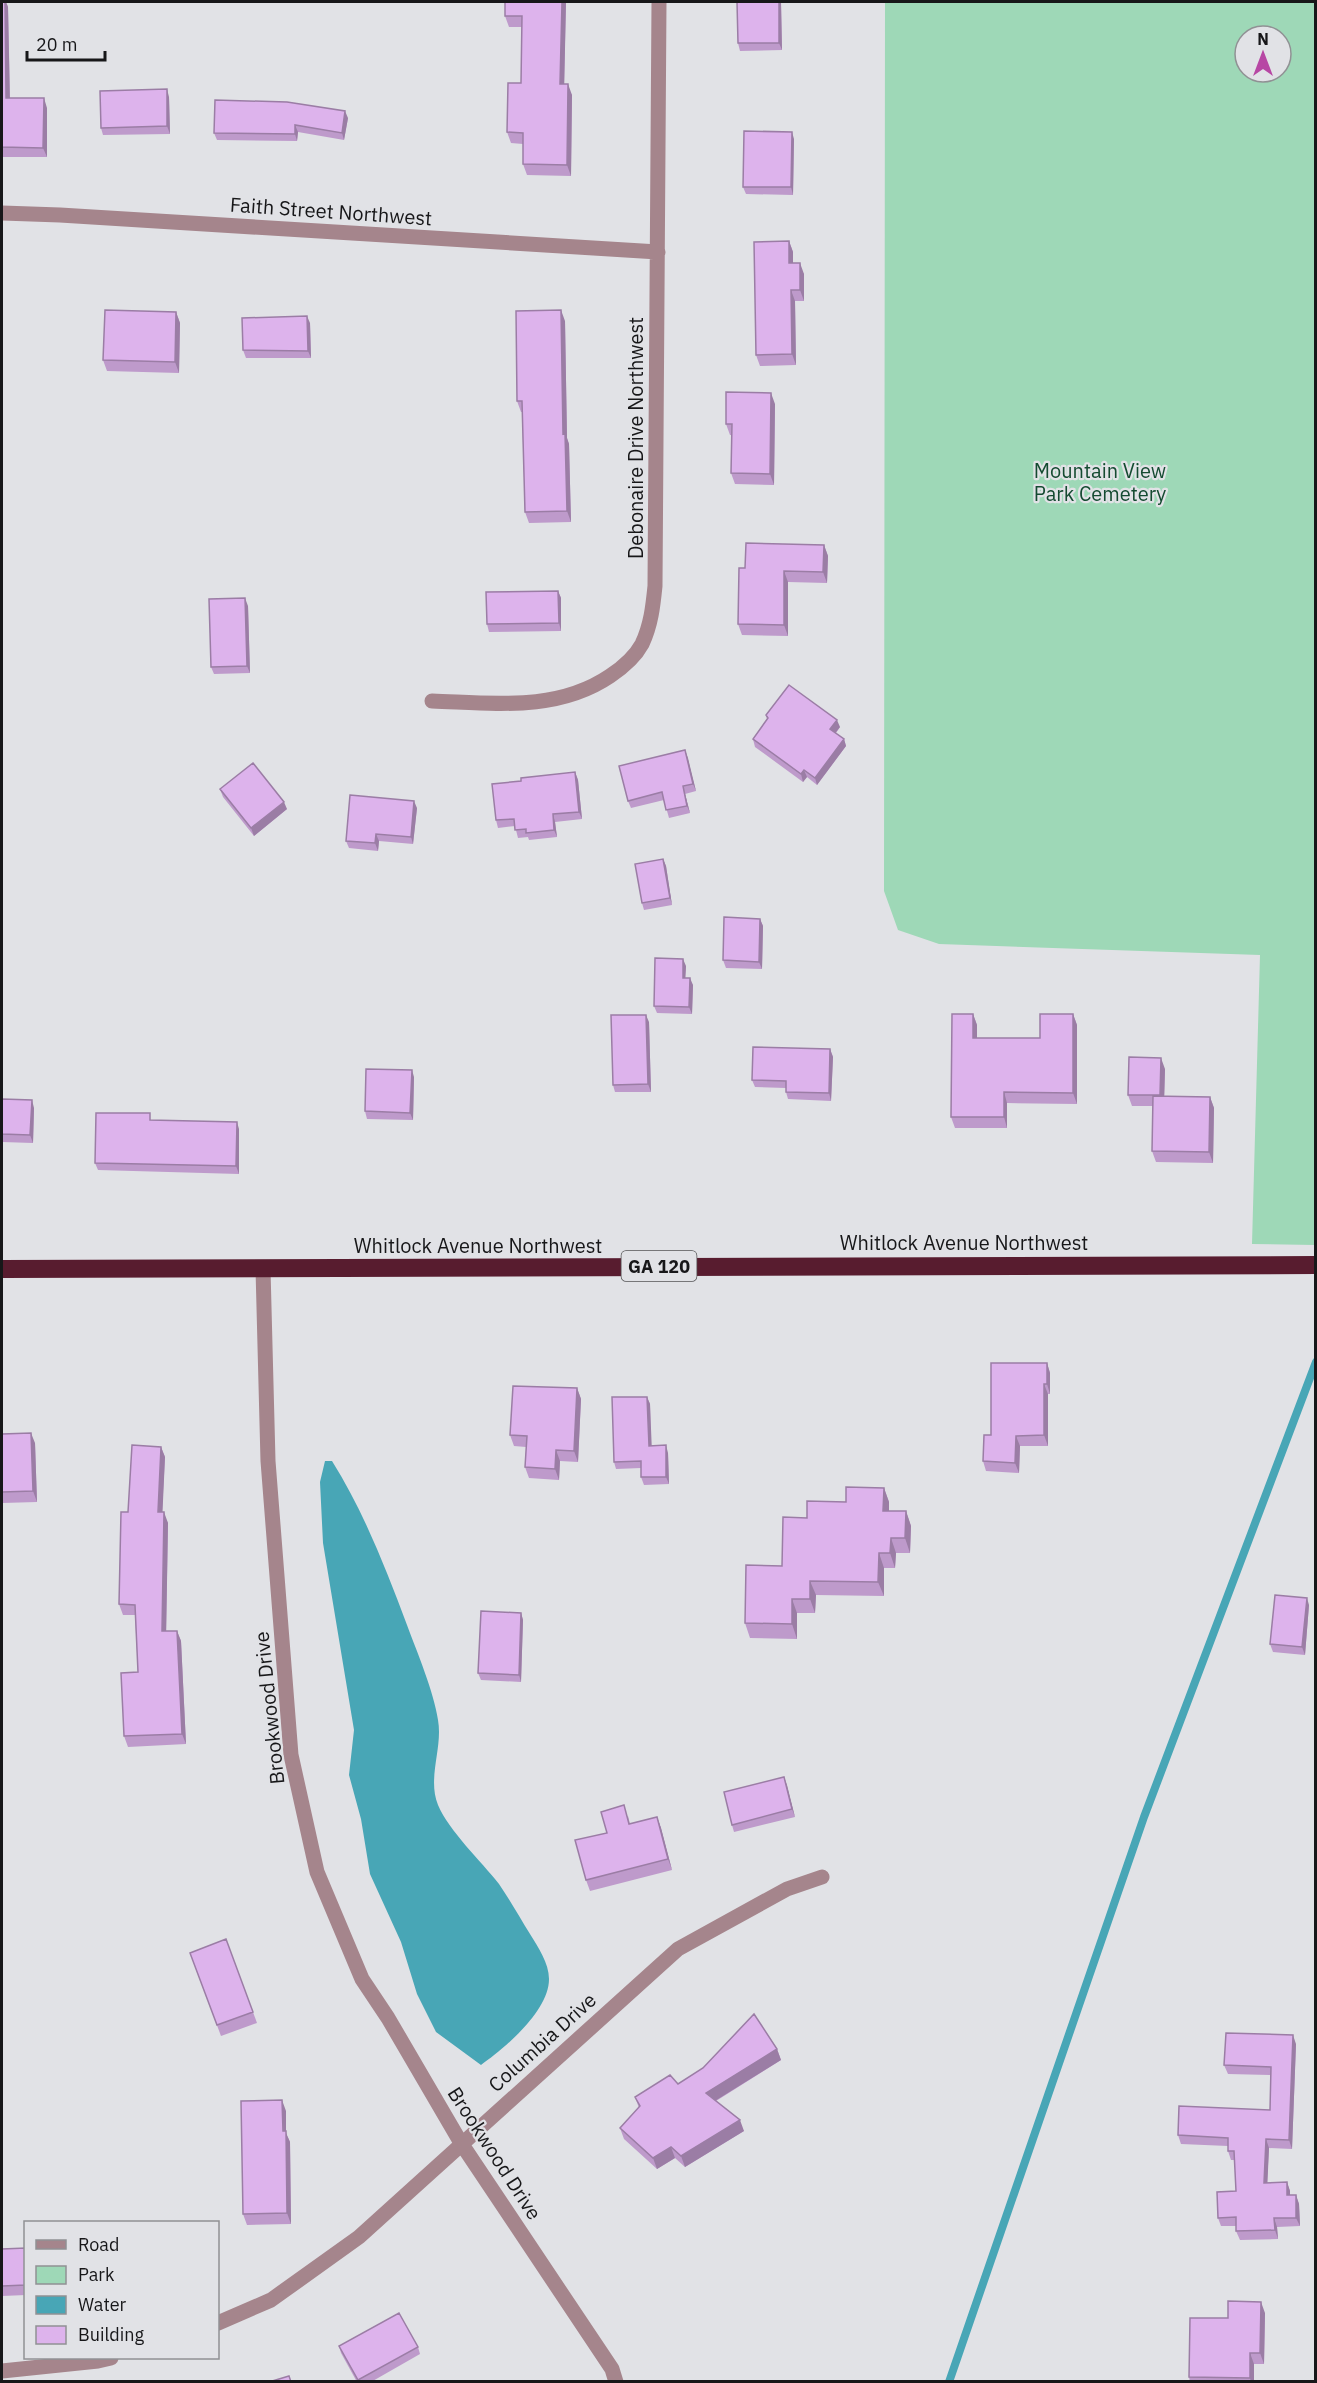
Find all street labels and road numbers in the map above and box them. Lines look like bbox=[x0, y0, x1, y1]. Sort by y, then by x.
street label: Faith Street Northwest bbox=[229, 190, 433, 232]
street label: Debonaire Drive Northwest bbox=[622, 317, 649, 559]
street label: Whitlock Avenue Northwest bbox=[840, 1229, 1088, 1256]
street label: Whitlock Avenue Northwest bbox=[354, 1232, 602, 1259]
road number: GA 120 bbox=[622, 1251, 696, 1281]
street label: Brookwood Drive bbox=[248, 1630, 290, 1786]
street label: Columbia Drive bbox=[482, 1986, 602, 2098]
street label: Brookwood Drive bbox=[442, 2081, 548, 2225]

